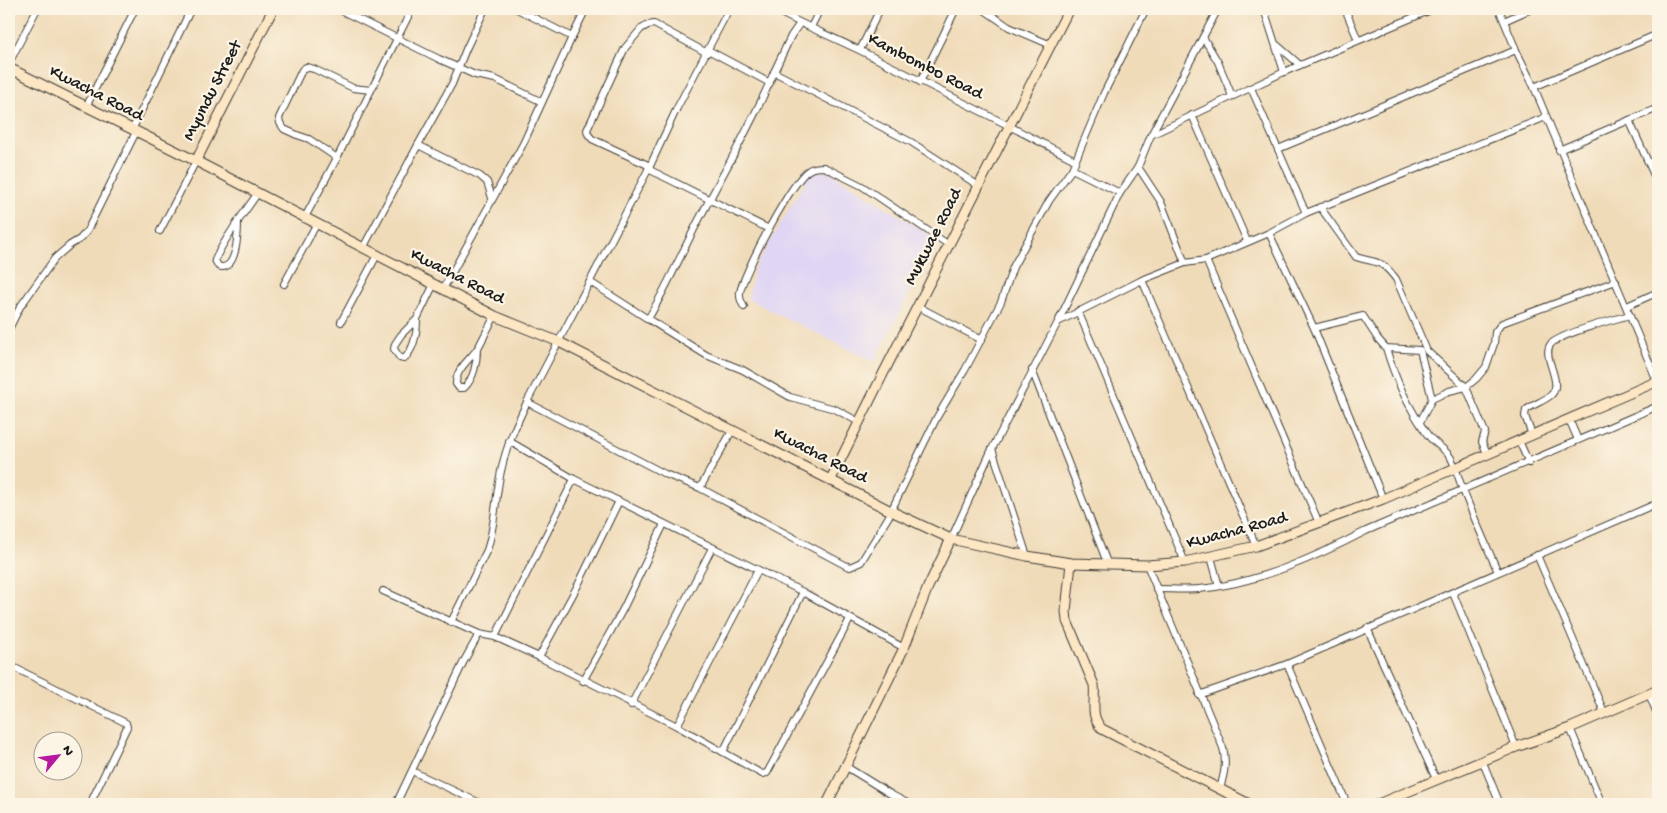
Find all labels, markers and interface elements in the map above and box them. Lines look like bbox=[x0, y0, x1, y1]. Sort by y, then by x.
street label: Kambombo Road bbox=[864, 29, 988, 106]
street label: Myundu Street bbox=[179, 36, 248, 145]
street label: Kwacha Road bbox=[45, 61, 148, 127]
street label: Mukwae Road bbox=[901, 184, 968, 289]
street label: Kwacha Road bbox=[406, 244, 509, 310]
street label: Kwacha Road bbox=[769, 423, 872, 489]
street label: Kwacha Road bbox=[1184, 507, 1291, 554]
north arrow bbox=[32, 730, 82, 780]
text: N bbox=[58, 743, 77, 759]

